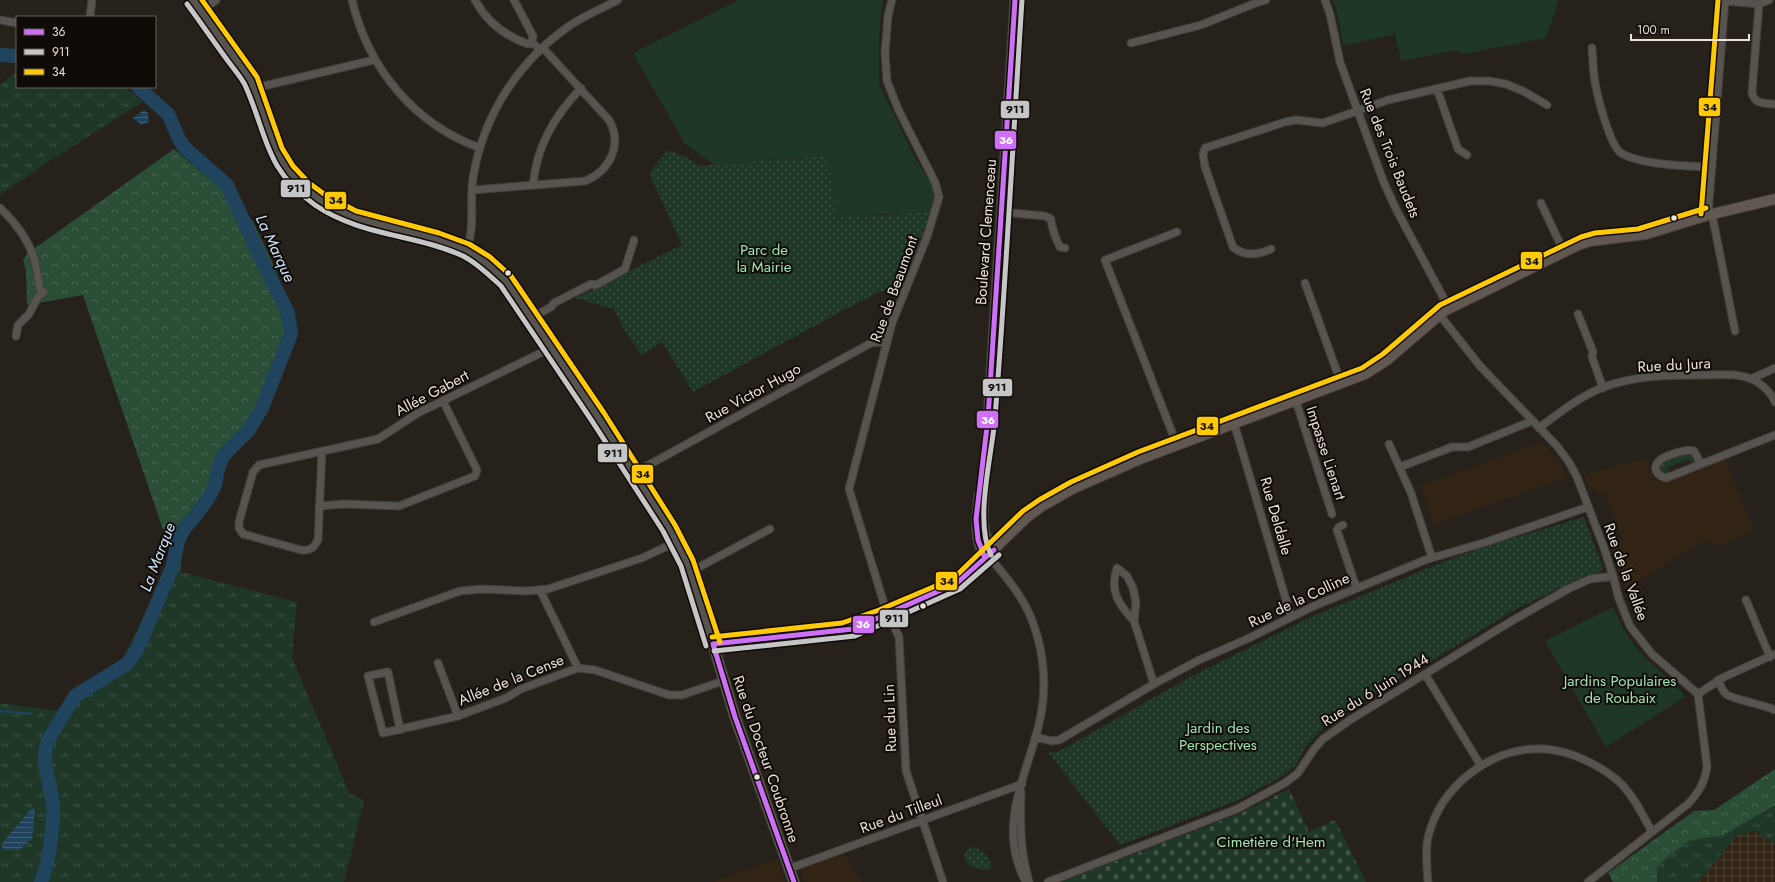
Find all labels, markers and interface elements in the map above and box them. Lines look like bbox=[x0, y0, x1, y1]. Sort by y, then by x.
legend bbox=[16, 16, 156, 88]
scale bar bbox=[1631, 16, 1749, 42]
text: 100 m bbox=[1637, 21, 1670, 39]
text: 36 bbox=[52, 23, 66, 41]
text: 911 bbox=[52, 43, 70, 61]
text: 34 bbox=[52, 63, 66, 81]
street label: Rue des Trois Baudets bbox=[1354, 85, 1426, 221]
line badge: 34 bbox=[1698, 97, 1721, 117]
text: 34 bbox=[1703, 99, 1718, 115]
line badge: 911 bbox=[1000, 100, 1030, 119]
text: 911 bbox=[1006, 101, 1024, 117]
line badge: 36 bbox=[994, 130, 1017, 150]
text: 36 bbox=[999, 132, 1013, 148]
street label: Boulevard Clemenceau bbox=[970, 158, 1002, 306]
line badge: 911 bbox=[280, 179, 311, 198]
text: 911 bbox=[287, 180, 305, 196]
line badge: 34 bbox=[324, 191, 347, 210]
text: 34 bbox=[329, 192, 344, 208]
water label: La Marque bbox=[250, 211, 301, 286]
unlabelled marker bbox=[1669, 213, 1679, 223]
street label: Rue de Beaumont bbox=[865, 232, 924, 345]
park label: Parc de la Mairie bbox=[736, 239, 792, 278]
line badge: 34 bbox=[1520, 251, 1543, 270]
text: 34 bbox=[1525, 253, 1540, 269]
unlabelled marker bbox=[503, 268, 513, 278]
street label: Rue du Jura bbox=[1637, 352, 1711, 378]
street label: Rue Victor Hugo bbox=[701, 358, 805, 428]
street label: Allée Gabert bbox=[391, 364, 473, 422]
line badge: 911 bbox=[982, 378, 1013, 397]
text: 911 bbox=[988, 379, 1006, 395]
street label: Impasse Lienart bbox=[1300, 403, 1352, 503]
line badge: 36 bbox=[976, 410, 999, 429]
text: 36 bbox=[981, 412, 995, 428]
line badge: 34 bbox=[1196, 416, 1219, 436]
text: 34 bbox=[1200, 418, 1215, 434]
line badge: 911 bbox=[597, 443, 628, 463]
text: 911 bbox=[604, 445, 622, 461]
line badge: 34 bbox=[631, 464, 654, 484]
text: 34 bbox=[636, 466, 651, 482]
street label: Rue Deldalle bbox=[1254, 474, 1298, 558]
water label: La Marque bbox=[134, 519, 181, 595]
street label: Rue de la Vallée bbox=[1598, 520, 1654, 624]
street label: Rue de la Colline bbox=[1245, 567, 1353, 633]
line badge: 34 bbox=[935, 571, 958, 591]
text: 34 bbox=[940, 573, 955, 589]
unlabelled marker bbox=[918, 601, 928, 611]
line badge: 911 bbox=[879, 609, 909, 628]
text: 911 bbox=[885, 610, 903, 626]
line badge: 36 bbox=[852, 615, 875, 634]
text: 36 bbox=[856, 616, 870, 632]
street label: Rue du 6 Juin 1944 bbox=[1317, 648, 1433, 732]
street label: Allée de la Cense bbox=[455, 649, 567, 711]
park label: Jardins Populaires de Roubaix bbox=[1562, 670, 1676, 709]
street label: Rue du Docteur Coubronne bbox=[727, 673, 805, 846]
street label: Rue du Lin bbox=[878, 684, 902, 752]
park label: Jardin des Perspectives bbox=[1179, 717, 1257, 756]
unlabelled marker bbox=[752, 772, 762, 782]
street label: Rue du Tilleul bbox=[857, 789, 945, 839]
park label: Cimetière d'Hem bbox=[1217, 831, 1325, 853]

